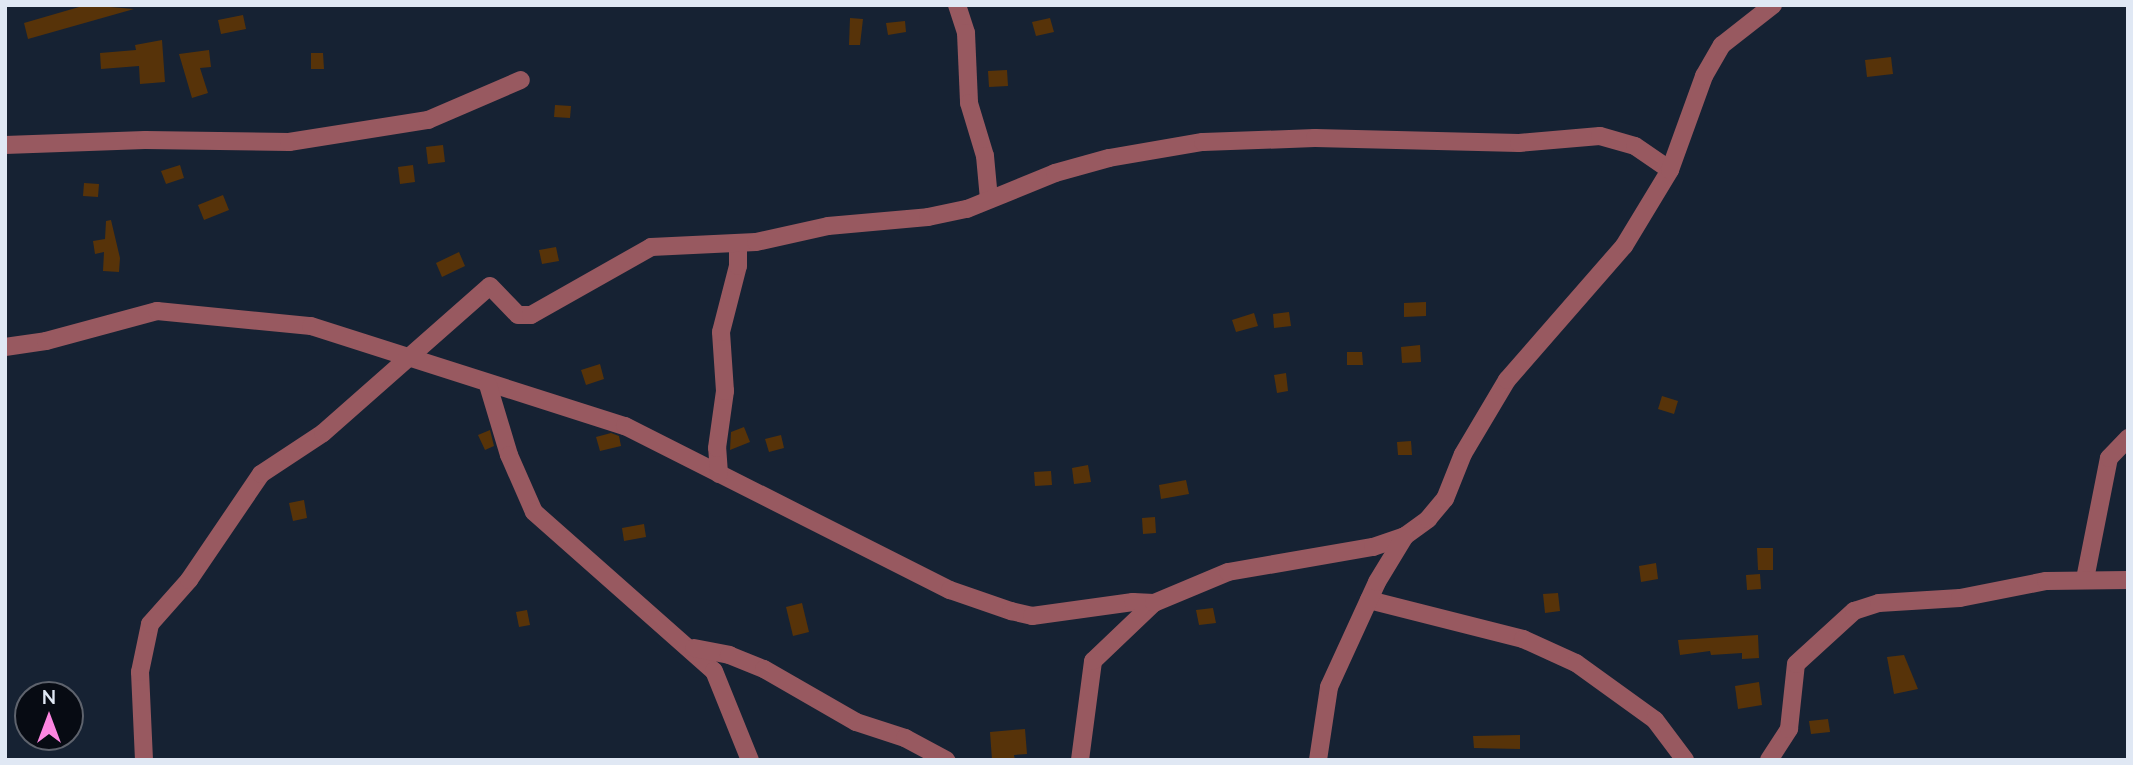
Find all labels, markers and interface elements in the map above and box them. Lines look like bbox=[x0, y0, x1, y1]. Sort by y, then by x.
north arrow bbox=[14, 681, 84, 751]
text: N bbox=[42, 685, 56, 709]

